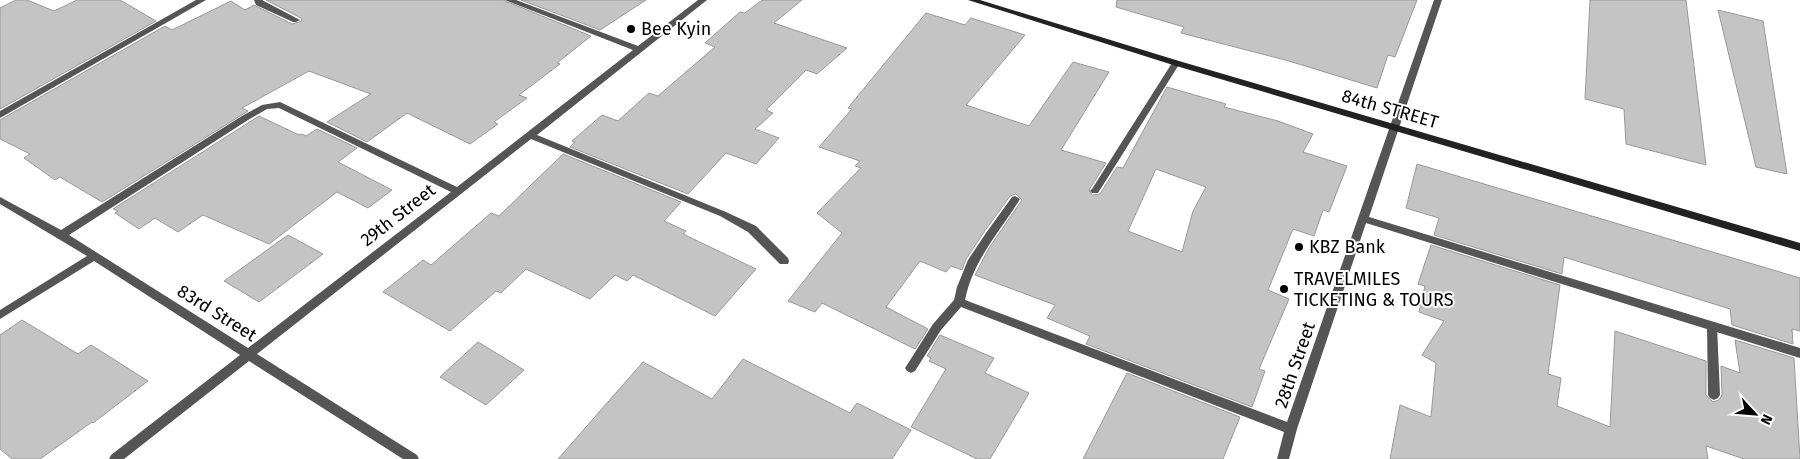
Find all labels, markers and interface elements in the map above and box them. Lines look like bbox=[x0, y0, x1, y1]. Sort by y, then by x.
place label: Bee Kyin bbox=[641, 18, 711, 40]
marker: Bee Kyin bbox=[625, 23, 637, 35]
street label: 84th STREET bbox=[1339, 85, 1442, 133]
street label: 29th Street bbox=[356, 179, 440, 251]
place label: KBZ Bank bbox=[1309, 236, 1386, 258]
marker: KBZ Bank bbox=[1293, 241, 1305, 253]
place label: TRAVELMILES TICKETING & TOURS bbox=[1294, 268, 1454, 311]
street label: 83rd Street bbox=[173, 280, 261, 346]
marker: TRAVELMILES TICKETING & TOURS bbox=[1278, 283, 1290, 295]
street label: 28th Street bbox=[1270, 319, 1320, 411]
north arrow bbox=[1730, 389, 1780, 439]
text: N bbox=[1757, 412, 1776, 427]

